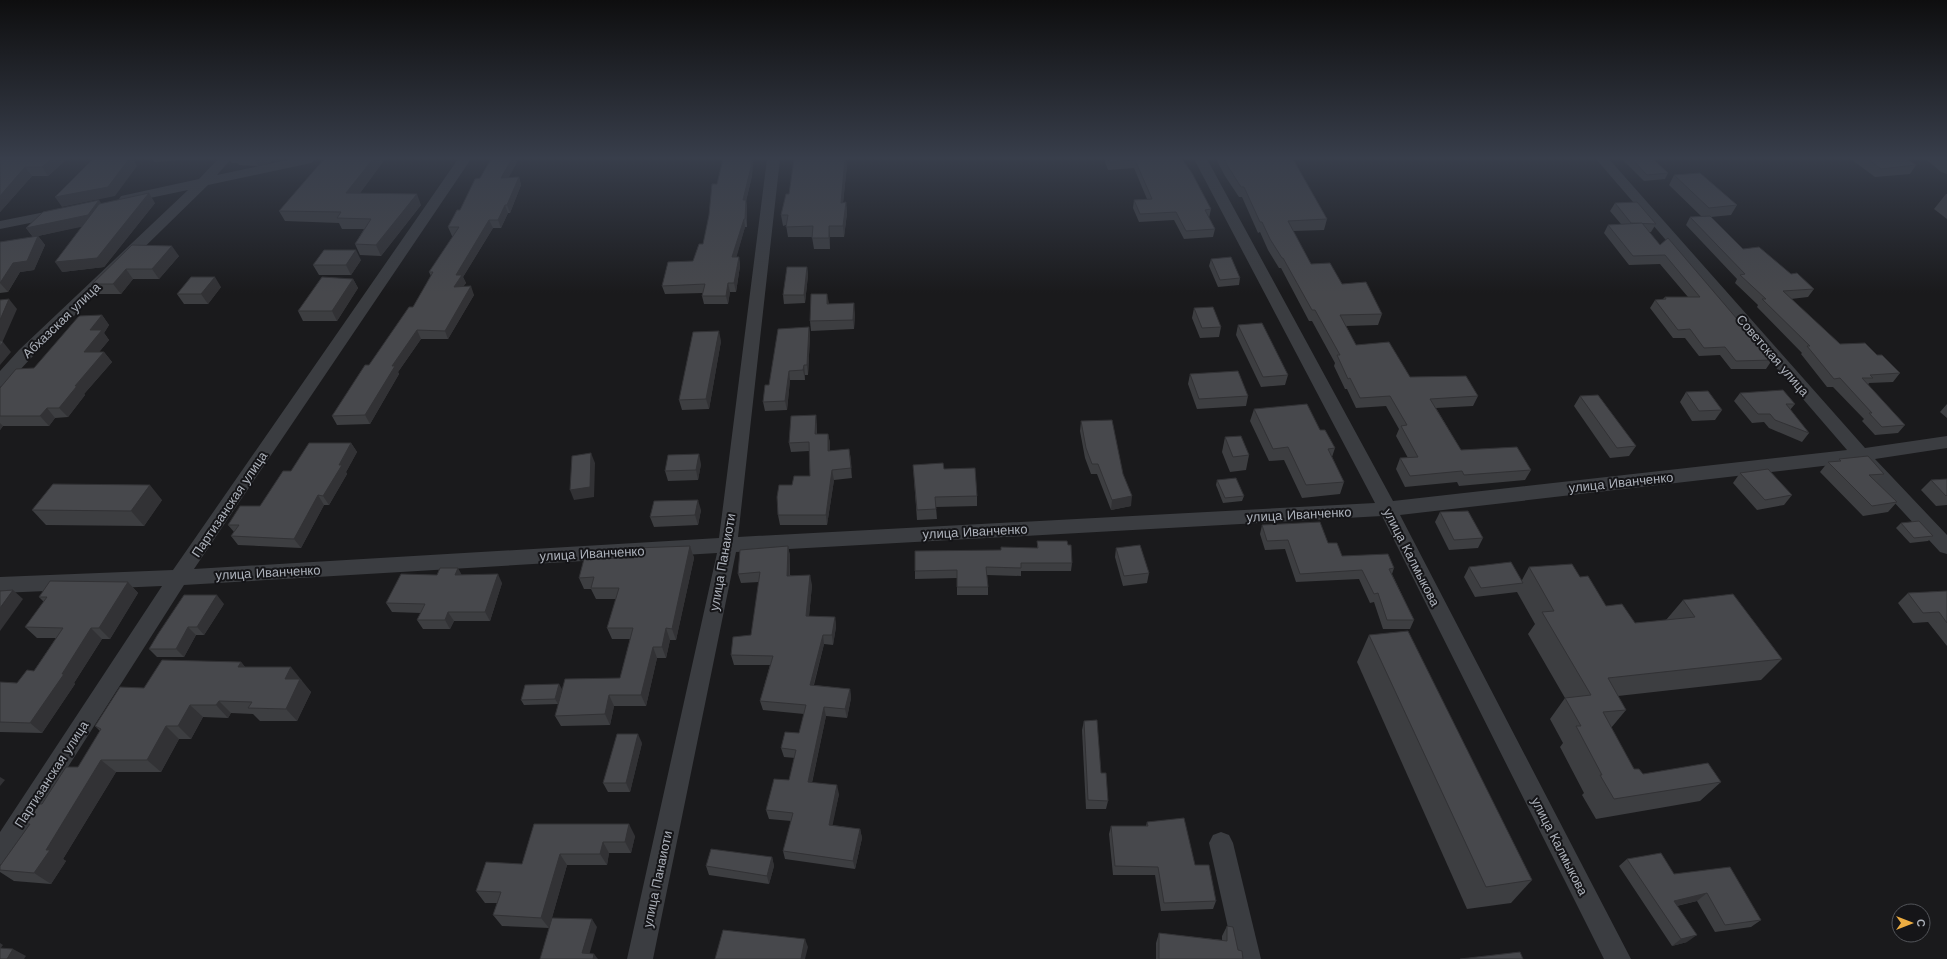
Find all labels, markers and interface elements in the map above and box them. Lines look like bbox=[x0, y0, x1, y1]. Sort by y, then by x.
street label: Абхазская улица bbox=[20, 279, 104, 361]
street label: Советская улица bbox=[1733, 312, 1813, 400]
street label: Партизанская улица bbox=[189, 448, 271, 560]
street label: улица Иванченко bbox=[1568, 470, 1674, 495]
street label: улица Иванченко bbox=[1246, 504, 1352, 525]
street label: улица Калмыкова bbox=[1380, 506, 1443, 609]
street label: улица Панаиоти bbox=[707, 512, 738, 612]
street label: улица Иванченко bbox=[922, 521, 1028, 542]
street label: улица Иванченко bbox=[539, 543, 645, 564]
street label: улица Иванченко bbox=[215, 562, 321, 583]
street label: Партизанская улица bbox=[11, 718, 92, 830]
street label: улица Калмыкова bbox=[1528, 795, 1591, 898]
street label: улица Панаиоти bbox=[640, 829, 675, 929]
north arrow bbox=[1891, 903, 1931, 943]
text: С bbox=[1914, 919, 1927, 927]

